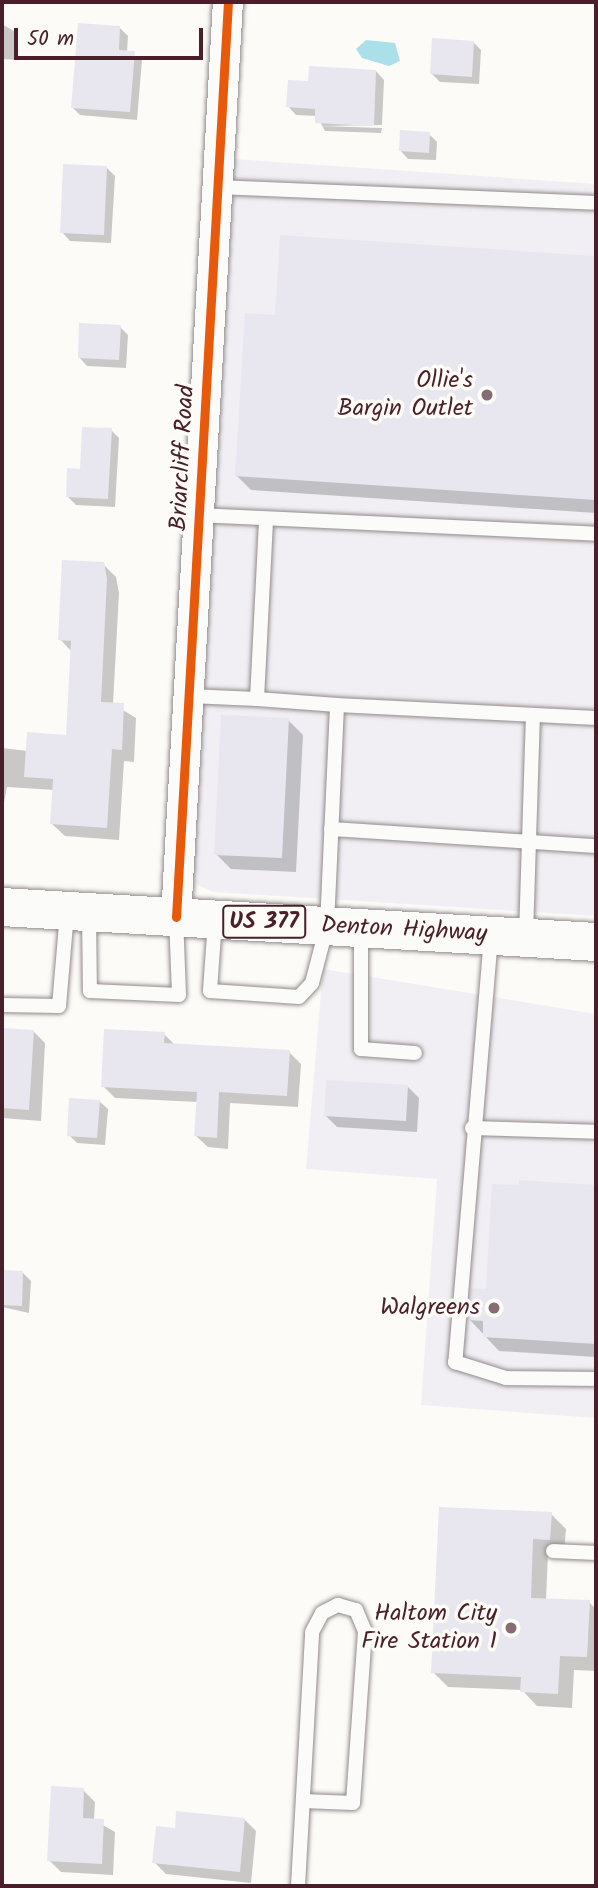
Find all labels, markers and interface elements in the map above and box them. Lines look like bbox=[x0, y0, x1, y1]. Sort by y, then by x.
scale bar bbox=[18, 14, 206, 58]
text: 50 m bbox=[27, 23, 74, 56]
place label: Ollie's Bargin Outlet bbox=[337, 367, 473, 423]
street label: Briarcliff Road bbox=[165, 384, 201, 532]
marker: Ollie's Bargin Outlet bbox=[479, 387, 495, 403]
road number: US 377 bbox=[222, 903, 306, 942]
street label: Denton Highway bbox=[320, 911, 488, 949]
place label: Walgreens bbox=[380, 1294, 480, 1322]
marker: Walgreens bbox=[486, 1300, 502, 1316]
place label: Haltom City Fire Station 1 bbox=[361, 1600, 497, 1656]
marker: Haltom City Fire Station 1 bbox=[503, 1620, 519, 1636]

